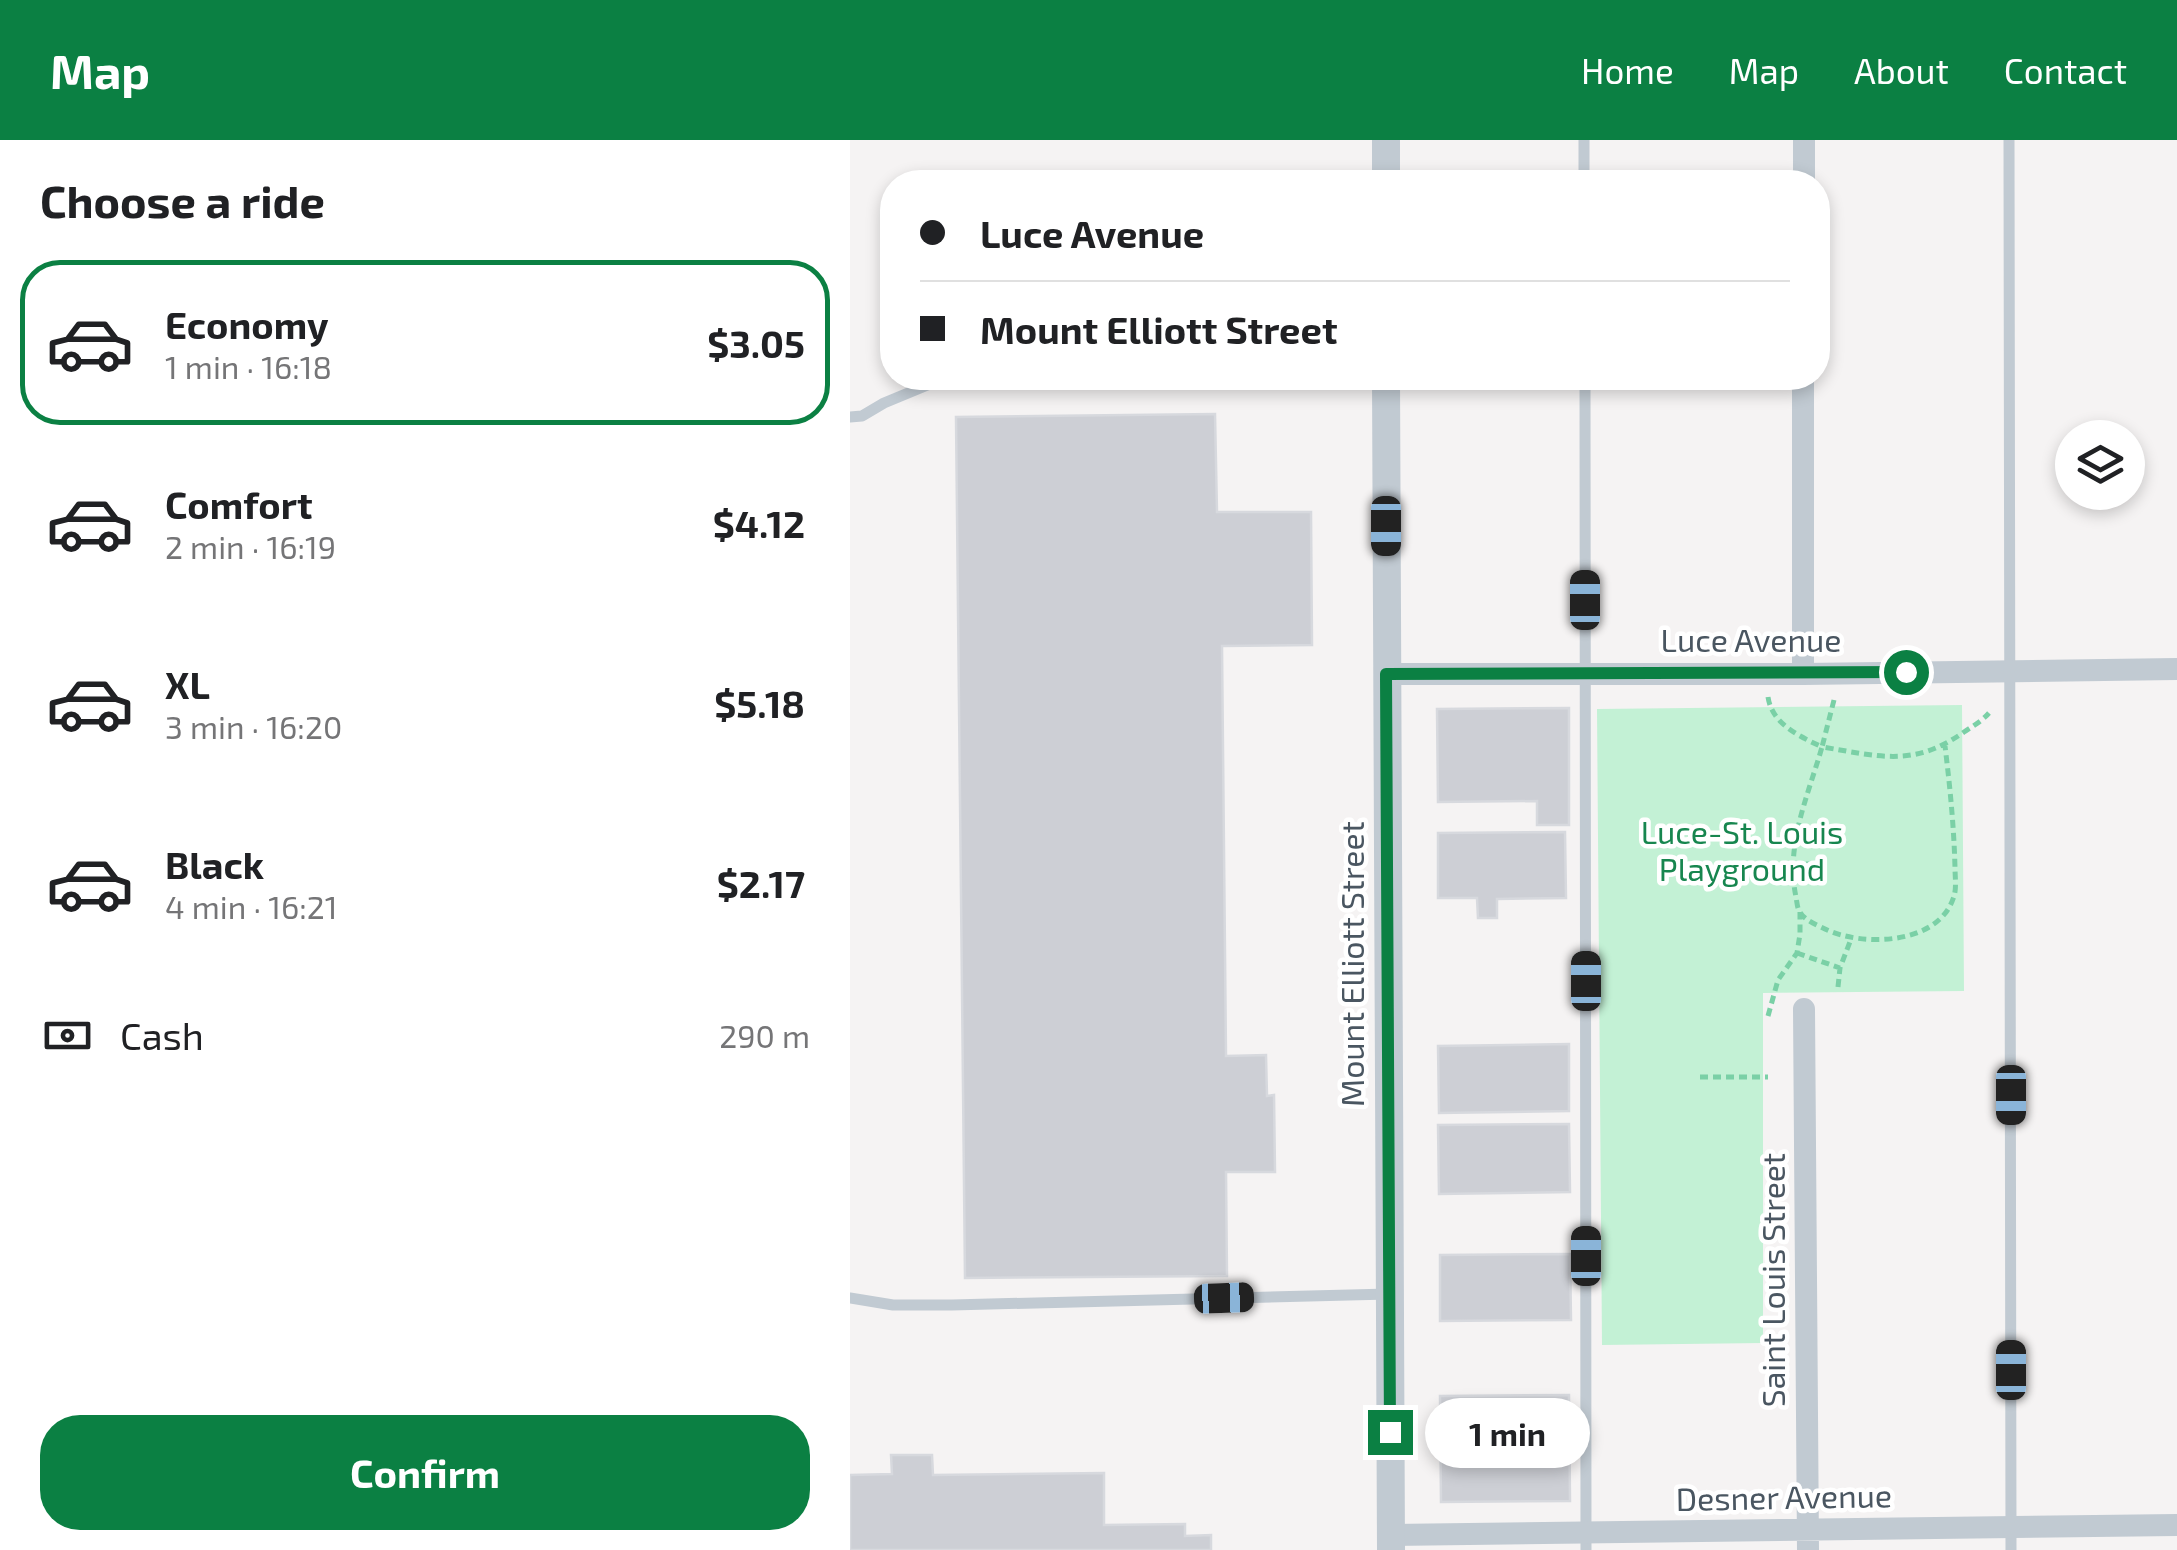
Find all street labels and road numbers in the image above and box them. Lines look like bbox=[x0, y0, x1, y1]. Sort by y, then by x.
street label: Luce Avenue bbox=[1661, 620, 1841, 658]
street label: Mount Elliott Street bbox=[1332, 821, 1370, 1107]
street label: Saint Louis Street bbox=[1753, 1153, 1791, 1407]
street label: Desner Avenue bbox=[1676, 1475, 1892, 1517]

